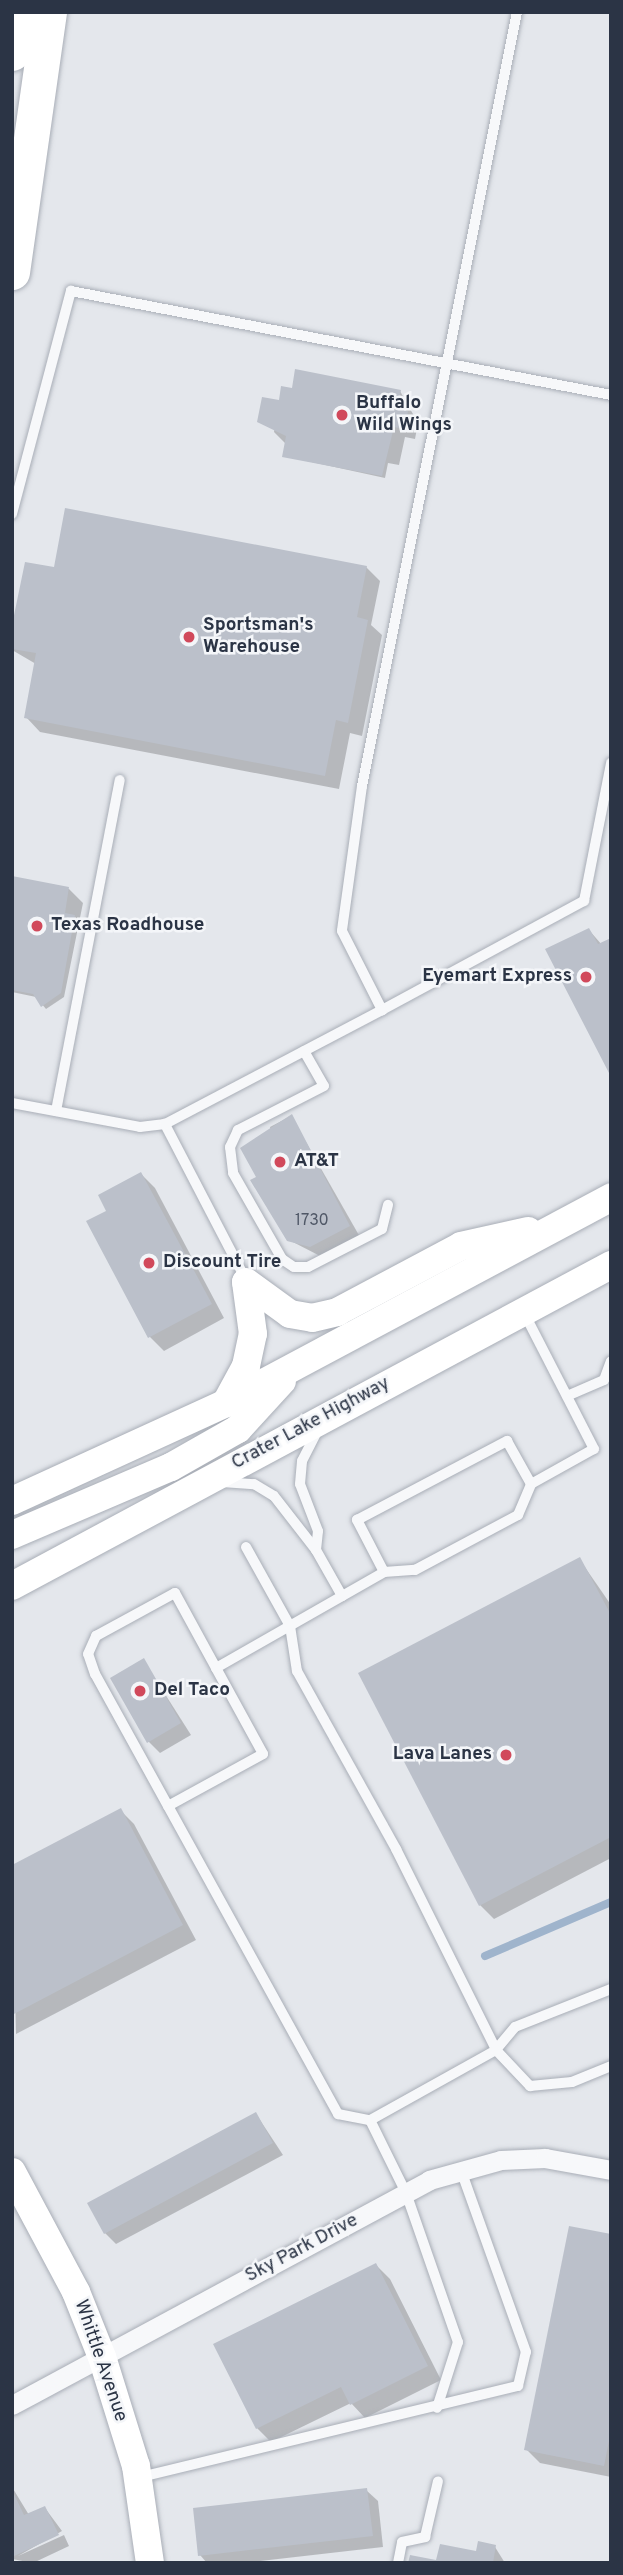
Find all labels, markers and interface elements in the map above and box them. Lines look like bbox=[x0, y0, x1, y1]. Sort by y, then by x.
place label: Buffalo Wild Wings bbox=[356, 393, 452, 437]
marker: Buffalo Wild Wings bbox=[334, 407, 350, 423]
place label: Sportsman's Warehouse bbox=[203, 615, 314, 659]
marker: Sportsman's Warehouse bbox=[181, 629, 197, 645]
place label: Texas Roadhouse bbox=[51, 915, 204, 937]
marker: Texas Roadhouse bbox=[29, 918, 45, 934]
place label: Eyemart Express bbox=[422, 966, 572, 988]
marker: Eyemart Express bbox=[578, 969, 594, 985]
place label: AT&T bbox=[294, 1151, 339, 1173]
marker: AT&T bbox=[272, 1154, 288, 1170]
house number: 1730 bbox=[295, 1211, 329, 1231]
place label: Discount Tire bbox=[163, 1252, 281, 1274]
marker: Discount Tire bbox=[141, 1255, 157, 1271]
street label: Crater Lake Highway bbox=[228, 1373, 394, 1475]
place label: Del Taco bbox=[154, 1680, 230, 1702]
marker: Del Taco bbox=[132, 1683, 148, 1699]
place label: Lava Lanes bbox=[393, 1744, 492, 1766]
marker: Lava Lanes bbox=[498, 1747, 514, 1763]
street label: Sky Park Drive bbox=[242, 2210, 362, 2288]
street label: Whittle Avenue bbox=[68, 2297, 132, 2425]

